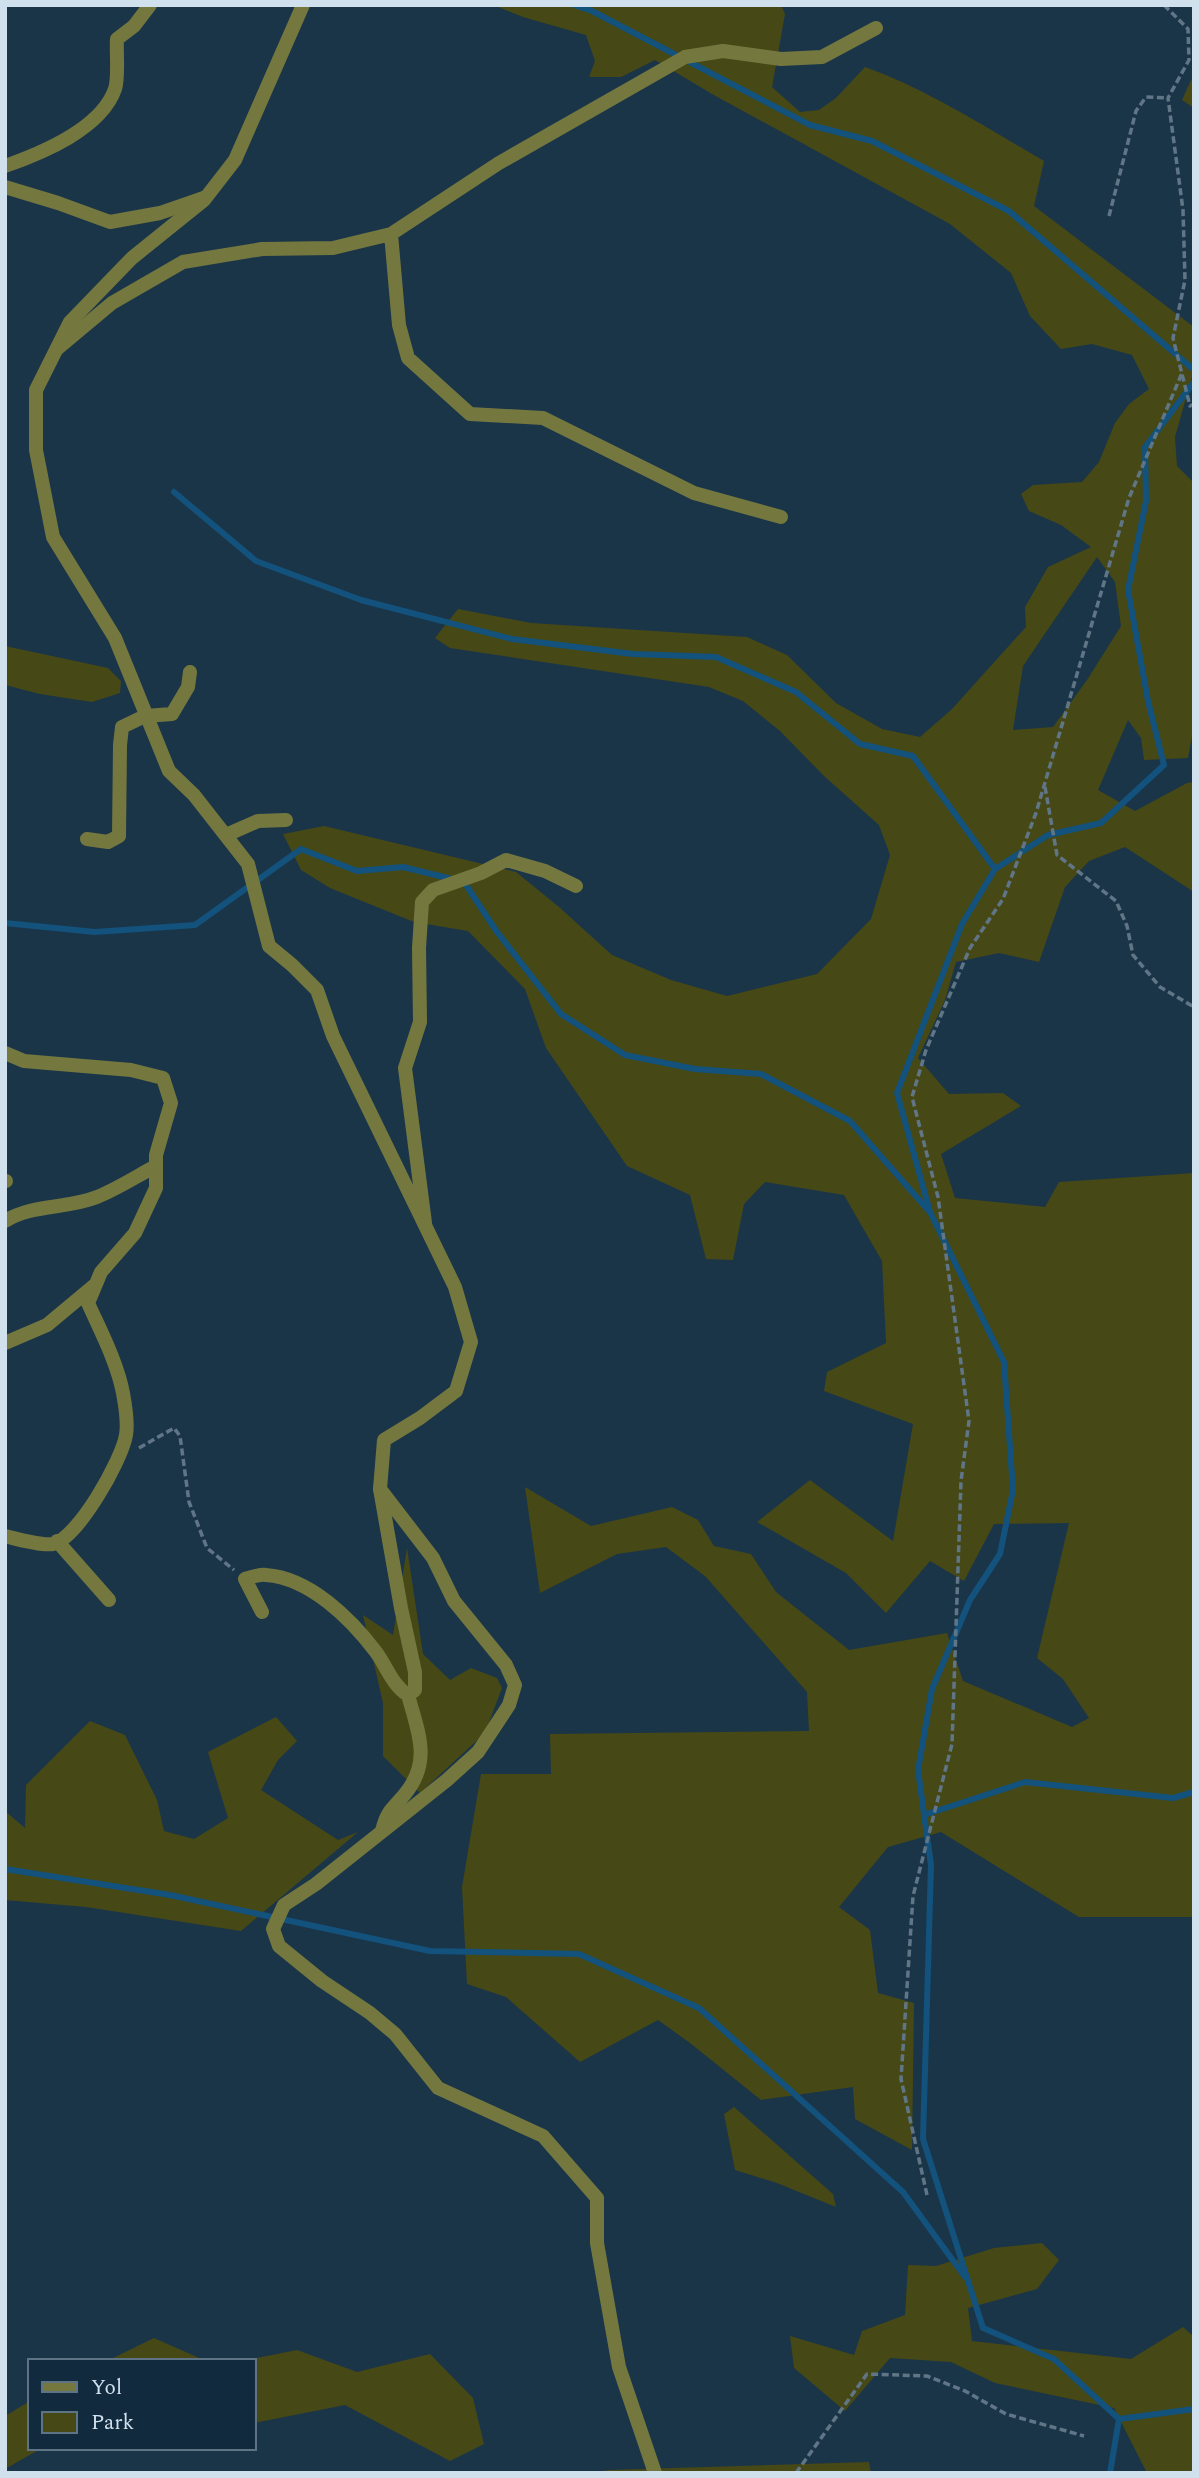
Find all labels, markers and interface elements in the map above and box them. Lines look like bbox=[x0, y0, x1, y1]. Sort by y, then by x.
legend bbox=[28, 2359, 256, 2450]
text: Yol bbox=[91, 2372, 122, 2404]
text: Park bbox=[91, 2407, 135, 2439]

